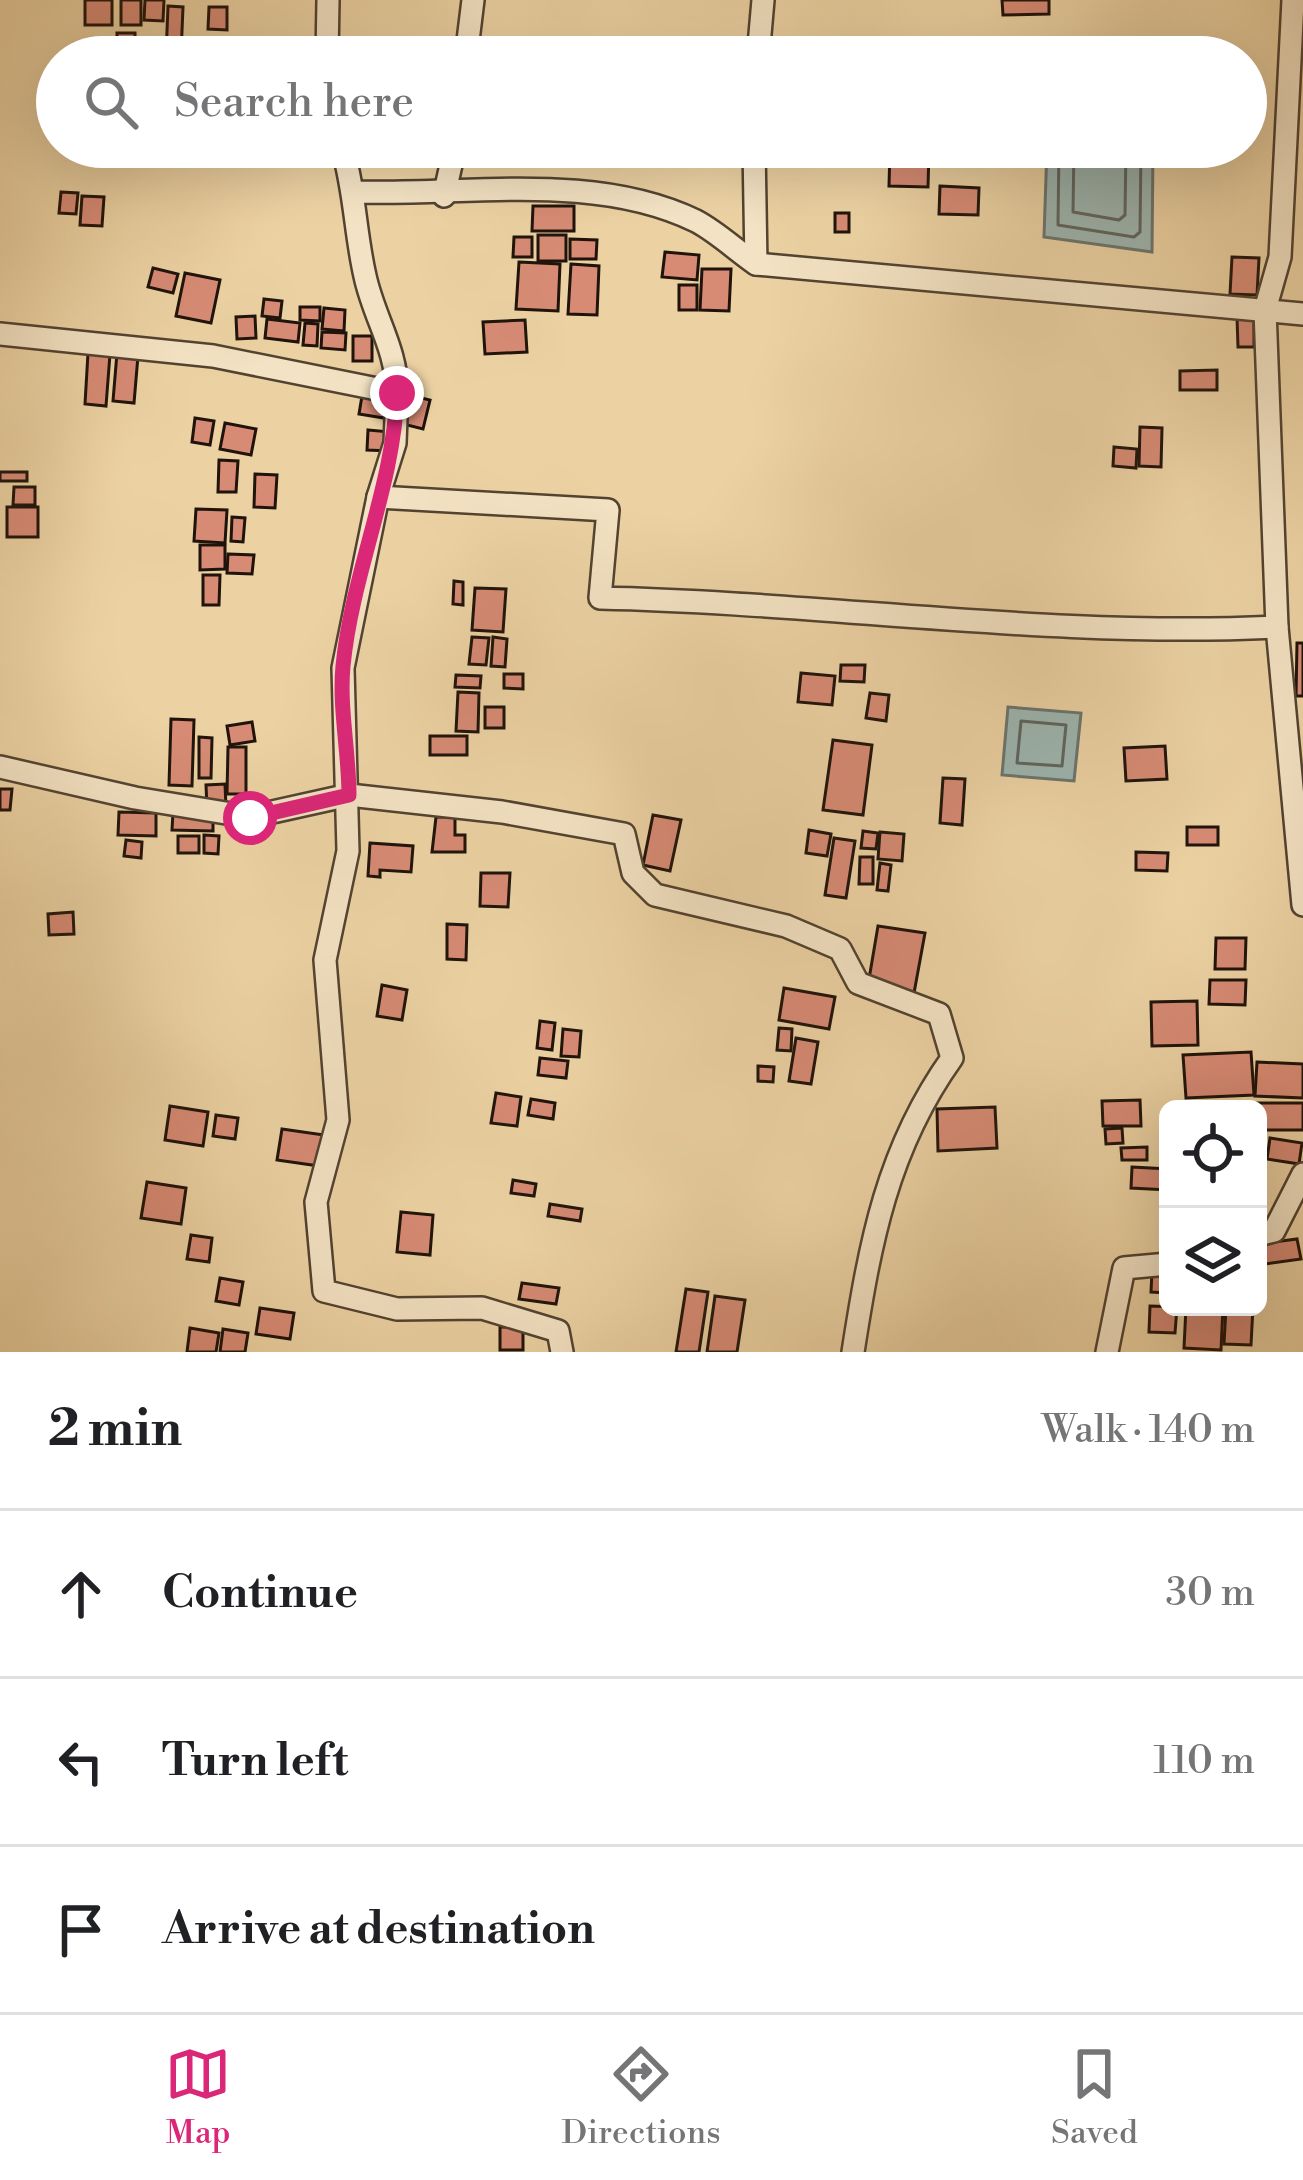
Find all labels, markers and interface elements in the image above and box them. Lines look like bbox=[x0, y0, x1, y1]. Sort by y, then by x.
search box bbox=[36, 36, 1267, 168]
icon: search bbox=[78, 69, 144, 135]
text: Search here bbox=[174, 74, 414, 131]
route end bbox=[370, 366, 424, 420]
route start bbox=[223, 791, 277, 845]
map controls bbox=[1159, 1100, 1267, 1316]
button: locate bbox=[1159, 1100, 1267, 1208]
button: layers bbox=[1159, 1208, 1267, 1316]
text: 2 min bbox=[48, 1398, 182, 1462]
text: Walk · 140 m bbox=[1041, 1406, 1255, 1455]
icon: ahead bbox=[48, 1561, 114, 1627]
text: Continue bbox=[162, 1565, 358, 1622]
text: 30 m bbox=[1165, 1569, 1255, 1618]
icon: left bbox=[48, 1729, 114, 1795]
text: Turn left bbox=[162, 1733, 348, 1790]
text: 110 m bbox=[1153, 1737, 1255, 1786]
icon: arrive bbox=[48, 1897, 114, 1963]
text: Arrive at destination bbox=[162, 1901, 595, 1958]
tab: Map bbox=[165, 2041, 231, 2154]
tab: Directions bbox=[562, 2041, 721, 2154]
tab: Saved bbox=[1051, 2041, 1138, 2154]

